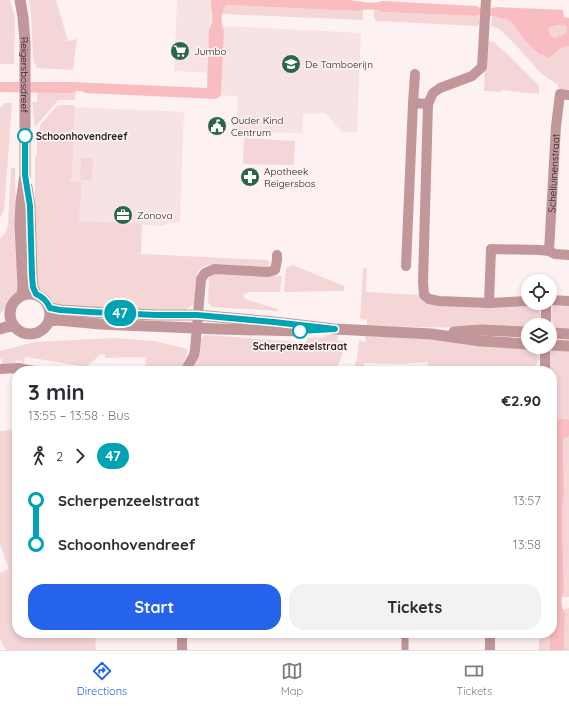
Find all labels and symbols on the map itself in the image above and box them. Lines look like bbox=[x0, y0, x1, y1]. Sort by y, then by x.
street label: Reigersbosdreef bbox=[18, 36, 31, 113]
supermarket icon: Jumbo bbox=[169, 40, 191, 62]
place label: Jumbo bbox=[194, 45, 227, 58]
school or university icon: De Tamboerijn bbox=[280, 53, 302, 75]
place label: De Tamboerijn bbox=[305, 58, 373, 71]
place label: Ouder Kind Centrum bbox=[231, 114, 283, 139]
public building icon: Ouder Kind Centrum bbox=[206, 115, 228, 137]
marker: Schoonhovendreef bbox=[17, 128, 33, 144]
place label: Schoonhovendreef bbox=[36, 130, 128, 143]
street label: Schelluinenstraat bbox=[545, 133, 563, 213]
place label: Apotheek Reigersbos bbox=[264, 165, 316, 190]
pharmacy icon: Apotheek Reigersbos bbox=[239, 166, 261, 188]
office icon: Zonova bbox=[112, 204, 134, 226]
place label: Zonova bbox=[137, 209, 173, 222]
line badge: 47 bbox=[102, 300, 138, 326]
marker: Scherpenzeelstraat bbox=[292, 323, 308, 339]
place label: Scherpenzeelstraat bbox=[253, 340, 347, 353]

